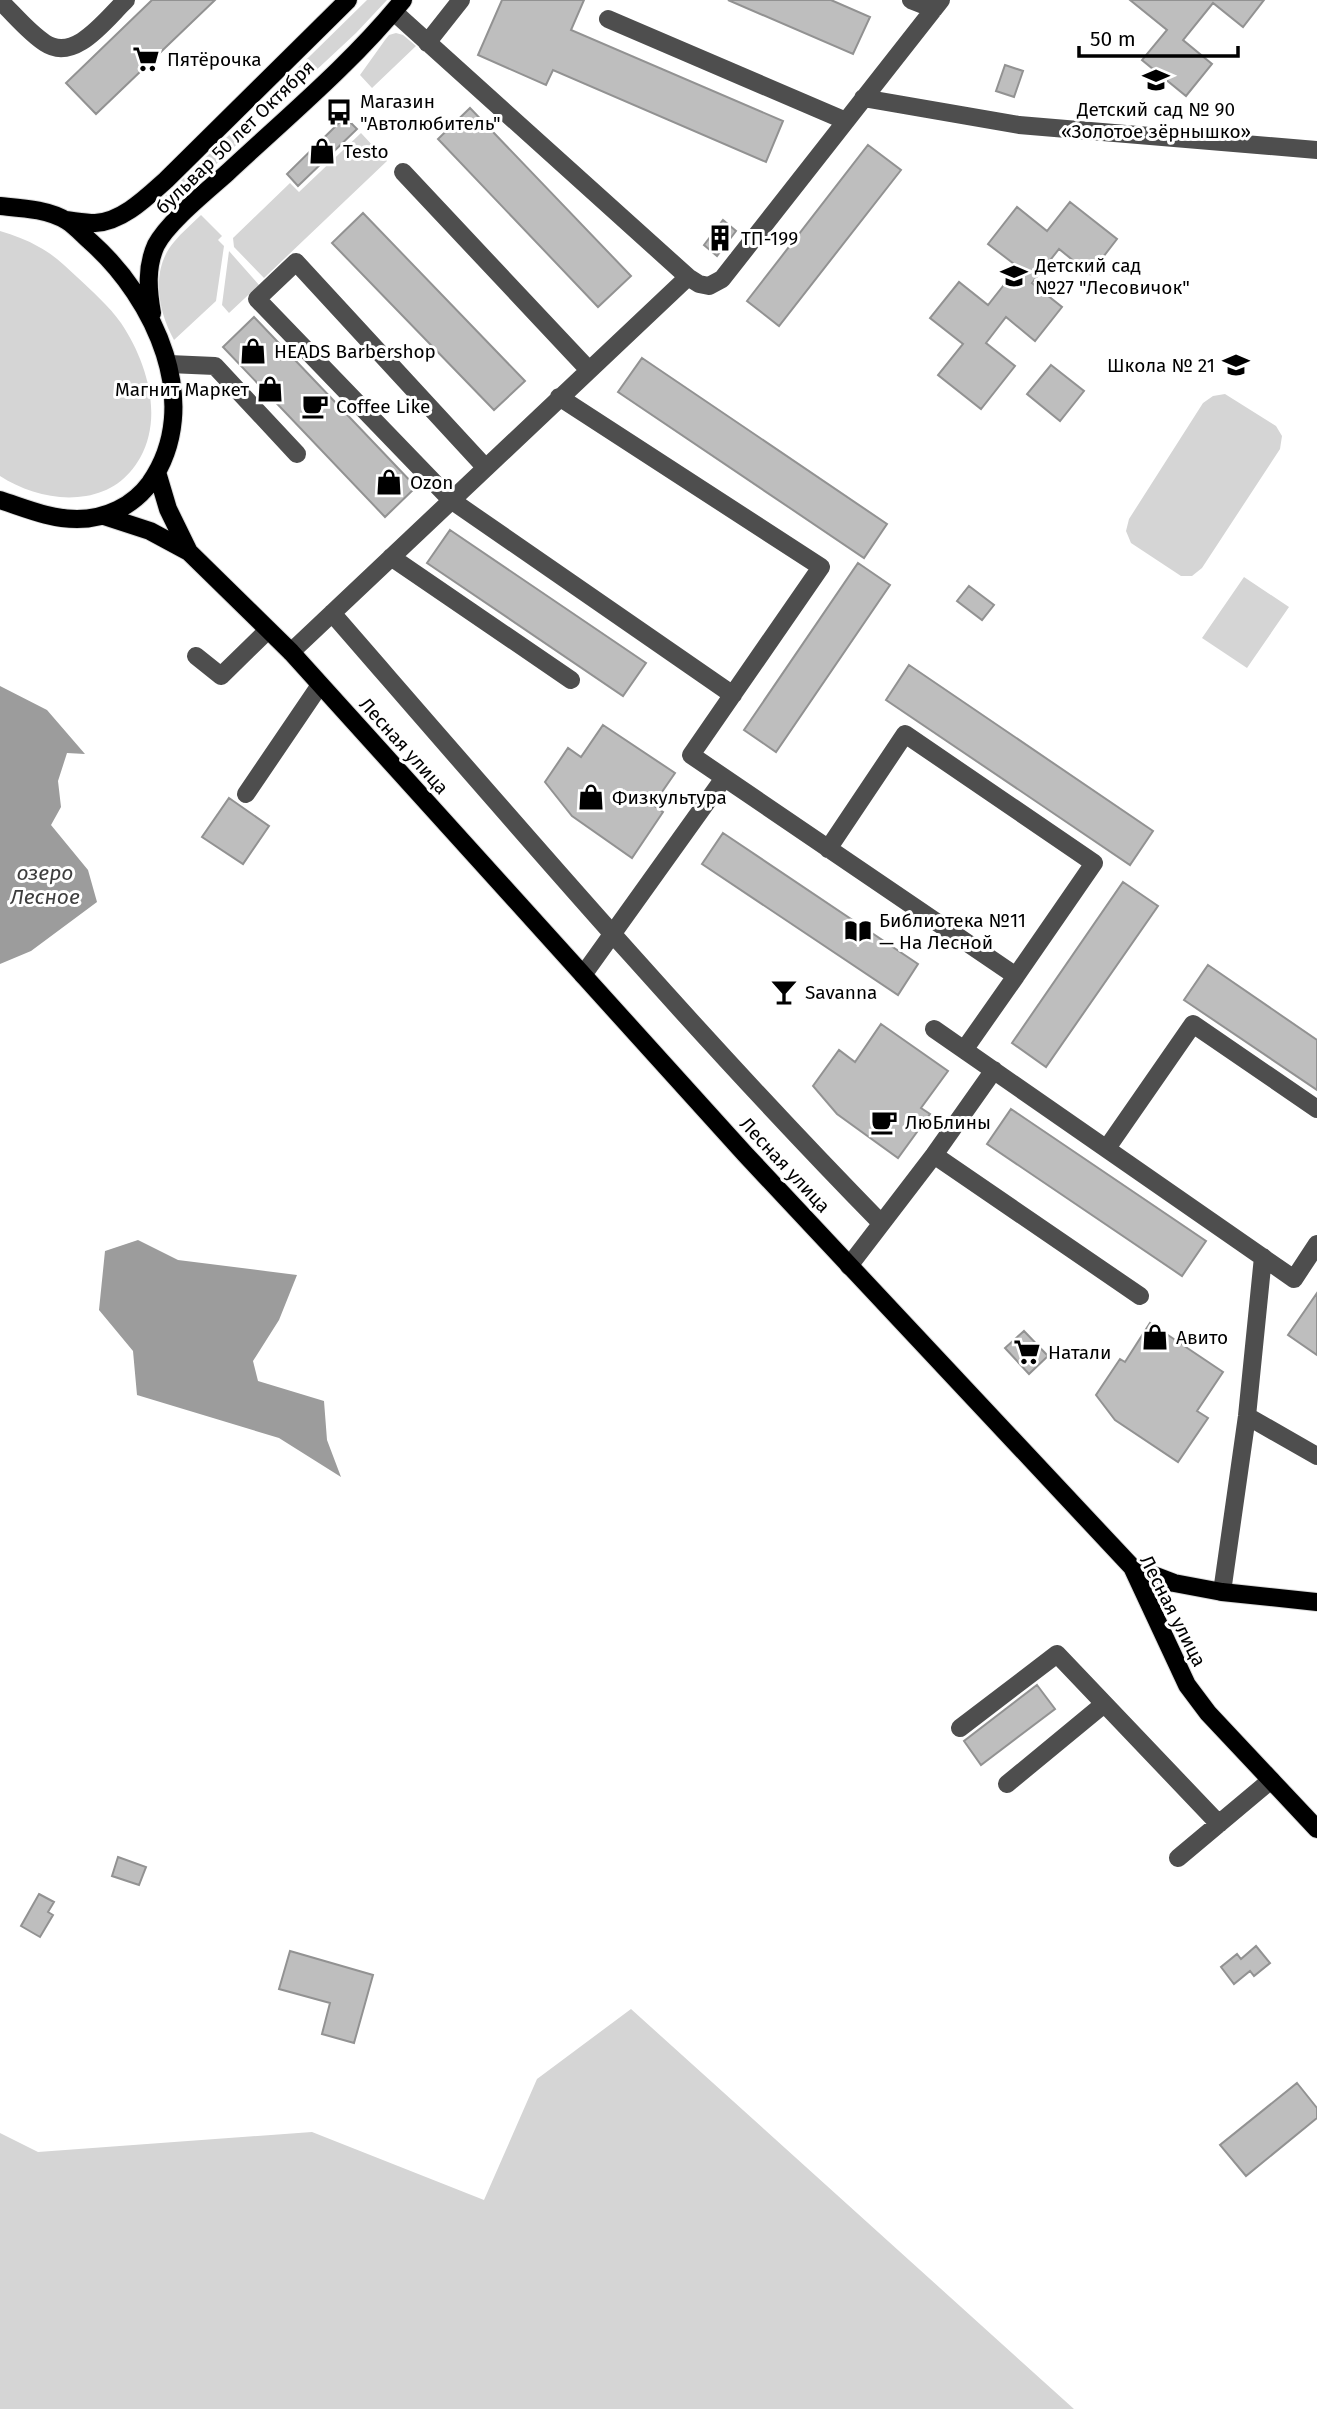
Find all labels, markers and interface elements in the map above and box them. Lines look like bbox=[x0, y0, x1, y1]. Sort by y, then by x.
scale bar bbox=[1079, 14, 1238, 58]
text: 50 m bbox=[1090, 26, 1136, 52]
supermarket icon: Пятёрочка bbox=[131, 44, 161, 74]
place label: Пятёрочка bbox=[167, 48, 262, 71]
street label: бульвар 50 лет Октября bbox=[151, 55, 319, 219]
school or university icon: Детский сад № 90 «Золотое зёрнышко» bbox=[1141, 65, 1171, 95]
place label: Магазин "Автолюбитель" bbox=[360, 90, 501, 135]
bus stop icon: Магазин "Автолюбитель" bbox=[324, 97, 354, 127]
place label: Детский сад № 90 «Золотое зёрнышко» bbox=[1061, 98, 1251, 143]
shop icon: Testo bbox=[307, 136, 337, 166]
place label: Testo bbox=[343, 140, 389, 163]
building icon: ТП-199 bbox=[705, 223, 735, 253]
place label: ТП-199 bbox=[741, 227, 798, 250]
place label: Детский сад №27 "Лесовичок" bbox=[1034, 254, 1190, 299]
school or university icon: Детский сад №27 "Лесовичок" bbox=[999, 261, 1029, 291]
shop icon: HEADS Barbershop bbox=[238, 336, 268, 366]
place label: HEADS Barbershop bbox=[274, 340, 436, 363]
school or university icon: Школа № 21 bbox=[1221, 350, 1251, 380]
place label: Школа № 21 bbox=[1107, 354, 1215, 377]
shop icon: Магнит Маркет bbox=[255, 374, 285, 404]
place label: Магнит Маркет bbox=[115, 378, 249, 401]
cafe icon: Coffee Like bbox=[300, 391, 330, 421]
place label: Coffee Like bbox=[336, 395, 430, 418]
shop icon: Ozon bbox=[374, 467, 404, 497]
place label: Ozon bbox=[410, 471, 453, 494]
street label: Лесная улица bbox=[355, 693, 453, 799]
shop icon: Физкультура bbox=[576, 782, 606, 812]
place label: Физкультура bbox=[612, 786, 727, 809]
water label: озеро Лесное bbox=[9, 860, 80, 910]
place label: Библиотека №11 — На Лесной bbox=[879, 909, 1026, 954]
library icon: Библиотека №11 — На Лесной bbox=[843, 916, 873, 946]
bar icon: Savanna bbox=[769, 977, 799, 1007]
place label: Savanna bbox=[805, 981, 877, 1004]
cafe icon: ЛюБлины bbox=[869, 1107, 899, 1137]
place label: ЛюБлины bbox=[905, 1111, 991, 1134]
street label: Лесная улица bbox=[735, 1113, 835, 1217]
shop icon: Авито bbox=[1140, 1322, 1170, 1352]
place label: Авито bbox=[1176, 1326, 1228, 1349]
supermarket icon: Натали bbox=[1012, 1337, 1042, 1367]
place label: Натали bbox=[1048, 1341, 1111, 1364]
street label: Лесная улица bbox=[1135, 1551, 1211, 1671]

